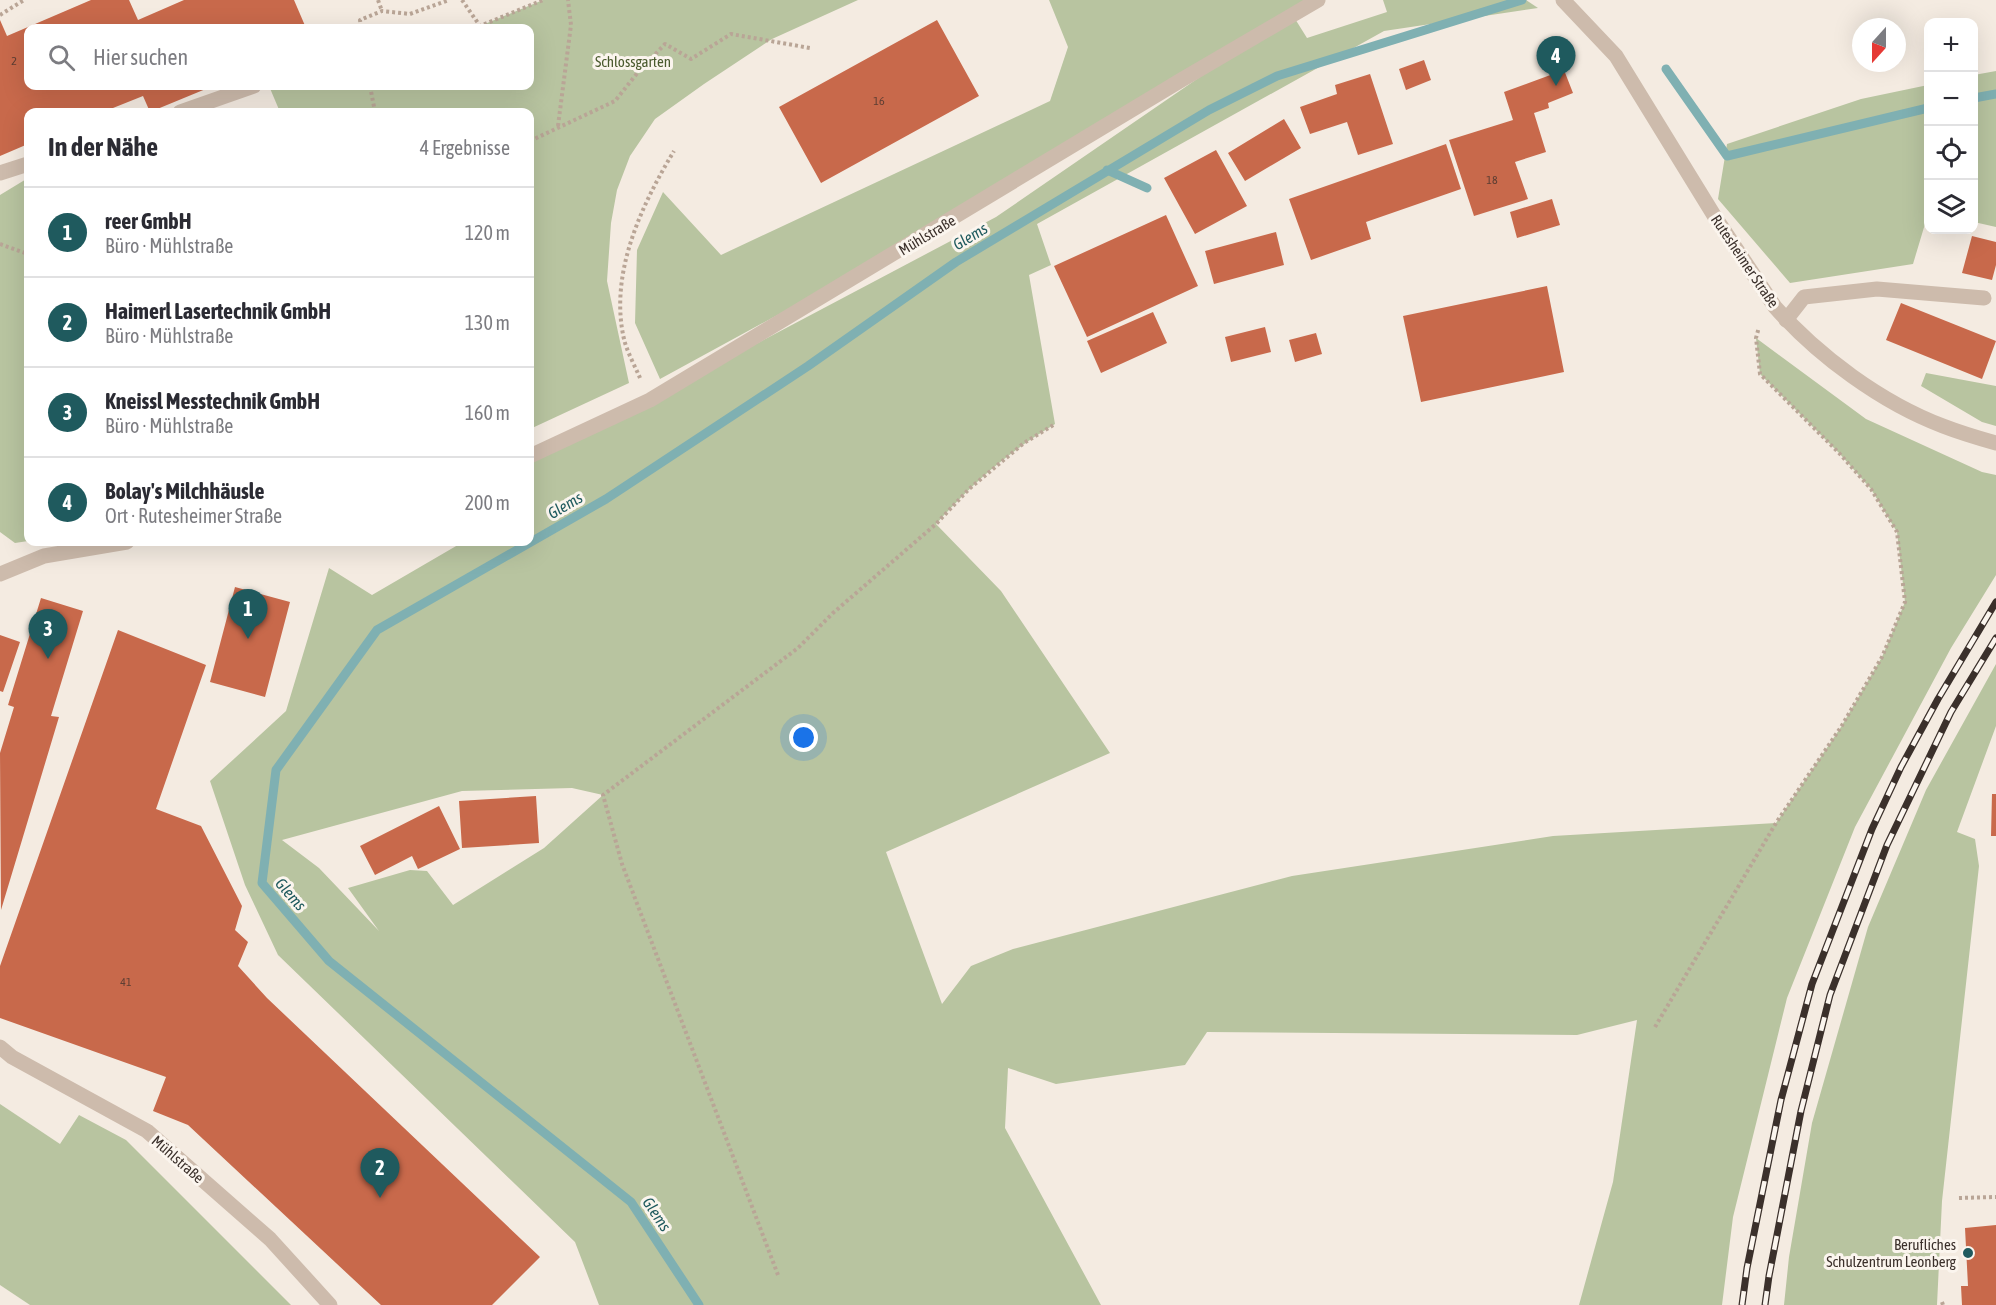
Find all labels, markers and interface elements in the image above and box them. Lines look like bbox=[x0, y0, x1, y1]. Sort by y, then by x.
north arrow bbox=[1852, 18, 1906, 72]
map controls bbox=[1924, 18, 1978, 234]
button: + bbox=[1924, 18, 1978, 72]
search box bbox=[24, 24, 534, 90]
pin: 4 bbox=[1536, 36, 1576, 86]
icon: search bbox=[45, 41, 78, 74]
text: Hier suchen bbox=[93, 44, 188, 70]
park label: Schlossgarten bbox=[595, 53, 671, 70]
house number: 2 bbox=[11, 54, 17, 68]
button: − bbox=[1924, 72, 1978, 126]
house number: 16 bbox=[873, 94, 885, 108]
button: locate bbox=[1924, 126, 1978, 180]
text: In der Nähe bbox=[48, 132, 158, 162]
text: 4 Ergebnisse bbox=[420, 136, 510, 159]
house number: 18 bbox=[1486, 173, 1498, 187]
button: layers bbox=[1924, 180, 1978, 234]
text: reer GmbH bbox=[105, 208, 192, 234]
street label: Mühlstraße bbox=[896, 211, 959, 259]
street label: Rutesheimer Straße bbox=[1708, 211, 1782, 311]
water label: Glems bbox=[950, 219, 991, 253]
text: 1 bbox=[63, 221, 72, 244]
text: 120 m bbox=[465, 221, 510, 244]
text: Büro · Mühlstraße bbox=[105, 234, 233, 257]
text: Haimerl Lasertechnik GmbH bbox=[105, 298, 331, 324]
text: 2 bbox=[63, 311, 72, 334]
text: 130 m bbox=[465, 311, 510, 334]
text: Büro · Mühlstraße bbox=[105, 324, 233, 347]
text: Kneissl Messtechnik GmbH bbox=[105, 388, 320, 414]
text: 3 bbox=[63, 401, 72, 424]
text: 160 m bbox=[465, 401, 510, 424]
text: Büro · Mühlstraße bbox=[105, 414, 233, 437]
text: Bolay's Milchhäusle bbox=[105, 478, 264, 504]
water label: Glems bbox=[545, 488, 586, 522]
text: 4 bbox=[63, 491, 72, 514]
text: 200 m bbox=[465, 491, 510, 514]
text: Ort · Rutesheimer Straße bbox=[105, 504, 282, 527]
pin: 1 bbox=[228, 590, 268, 639]
pin: 3 bbox=[28, 610, 68, 659]
your location bbox=[789, 723, 818, 752]
water label: Glems bbox=[272, 874, 310, 914]
house number: 41 bbox=[120, 975, 132, 989]
street label: Mühlstraße bbox=[149, 1132, 208, 1186]
pin: 2 bbox=[360, 1148, 400, 1198]
water label: Glems bbox=[639, 1194, 675, 1235]
place label: Berufliches Schulzentrum Leonberg bbox=[1826, 1236, 1957, 1270]
marker: Berufliches Schulzentrum Leonberg bbox=[1961, 1246, 1975, 1260]

